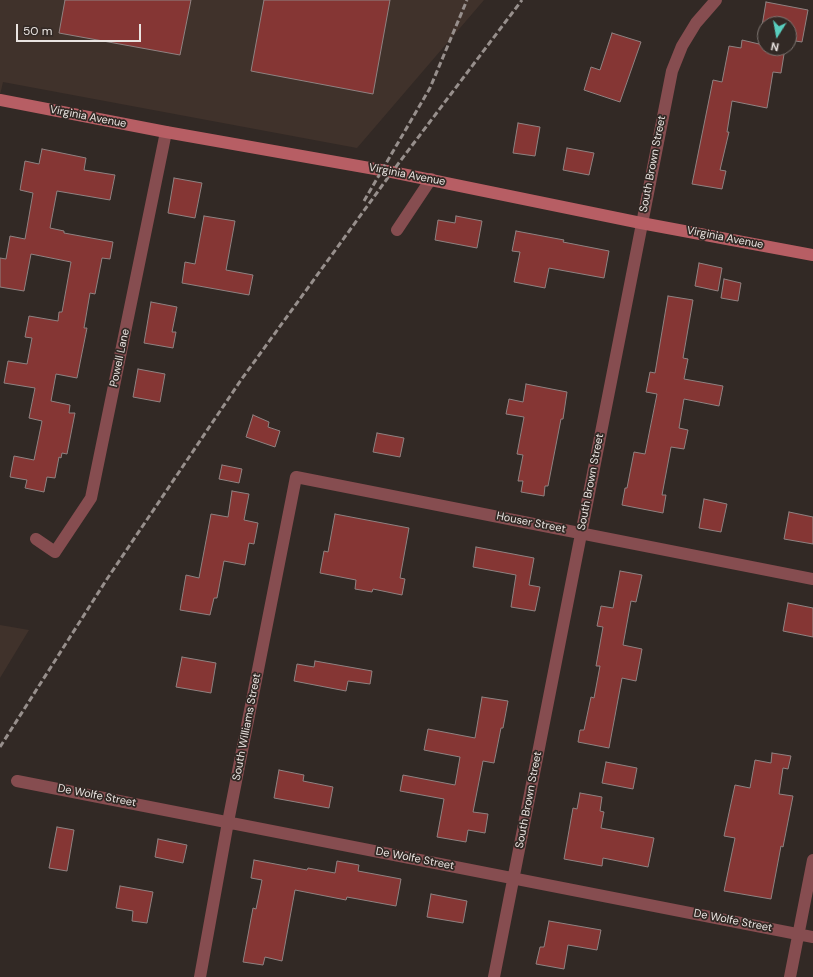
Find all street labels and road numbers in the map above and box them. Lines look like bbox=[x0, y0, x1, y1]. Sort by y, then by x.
street label: Virginia Avenue bbox=[48, 103, 128, 131]
street label: South Brown Street bbox=[637, 114, 669, 214]
street label: Virginia Avenue bbox=[367, 161, 447, 189]
street label: Virginia Avenue bbox=[685, 224, 765, 252]
street label: Powell Lane bbox=[107, 328, 133, 388]
street label: South Brown Street bbox=[575, 432, 607, 532]
street label: Houser Street bbox=[495, 510, 567, 536]
street label: South Williams Street bbox=[230, 672, 264, 782]
street label: South Brown Street bbox=[513, 750, 545, 850]
street label: De Wolfe Street bbox=[57, 782, 137, 810]
street label: De Wolfe Street bbox=[375, 845, 455, 873]
street label: De Wolfe Street bbox=[693, 907, 773, 935]

